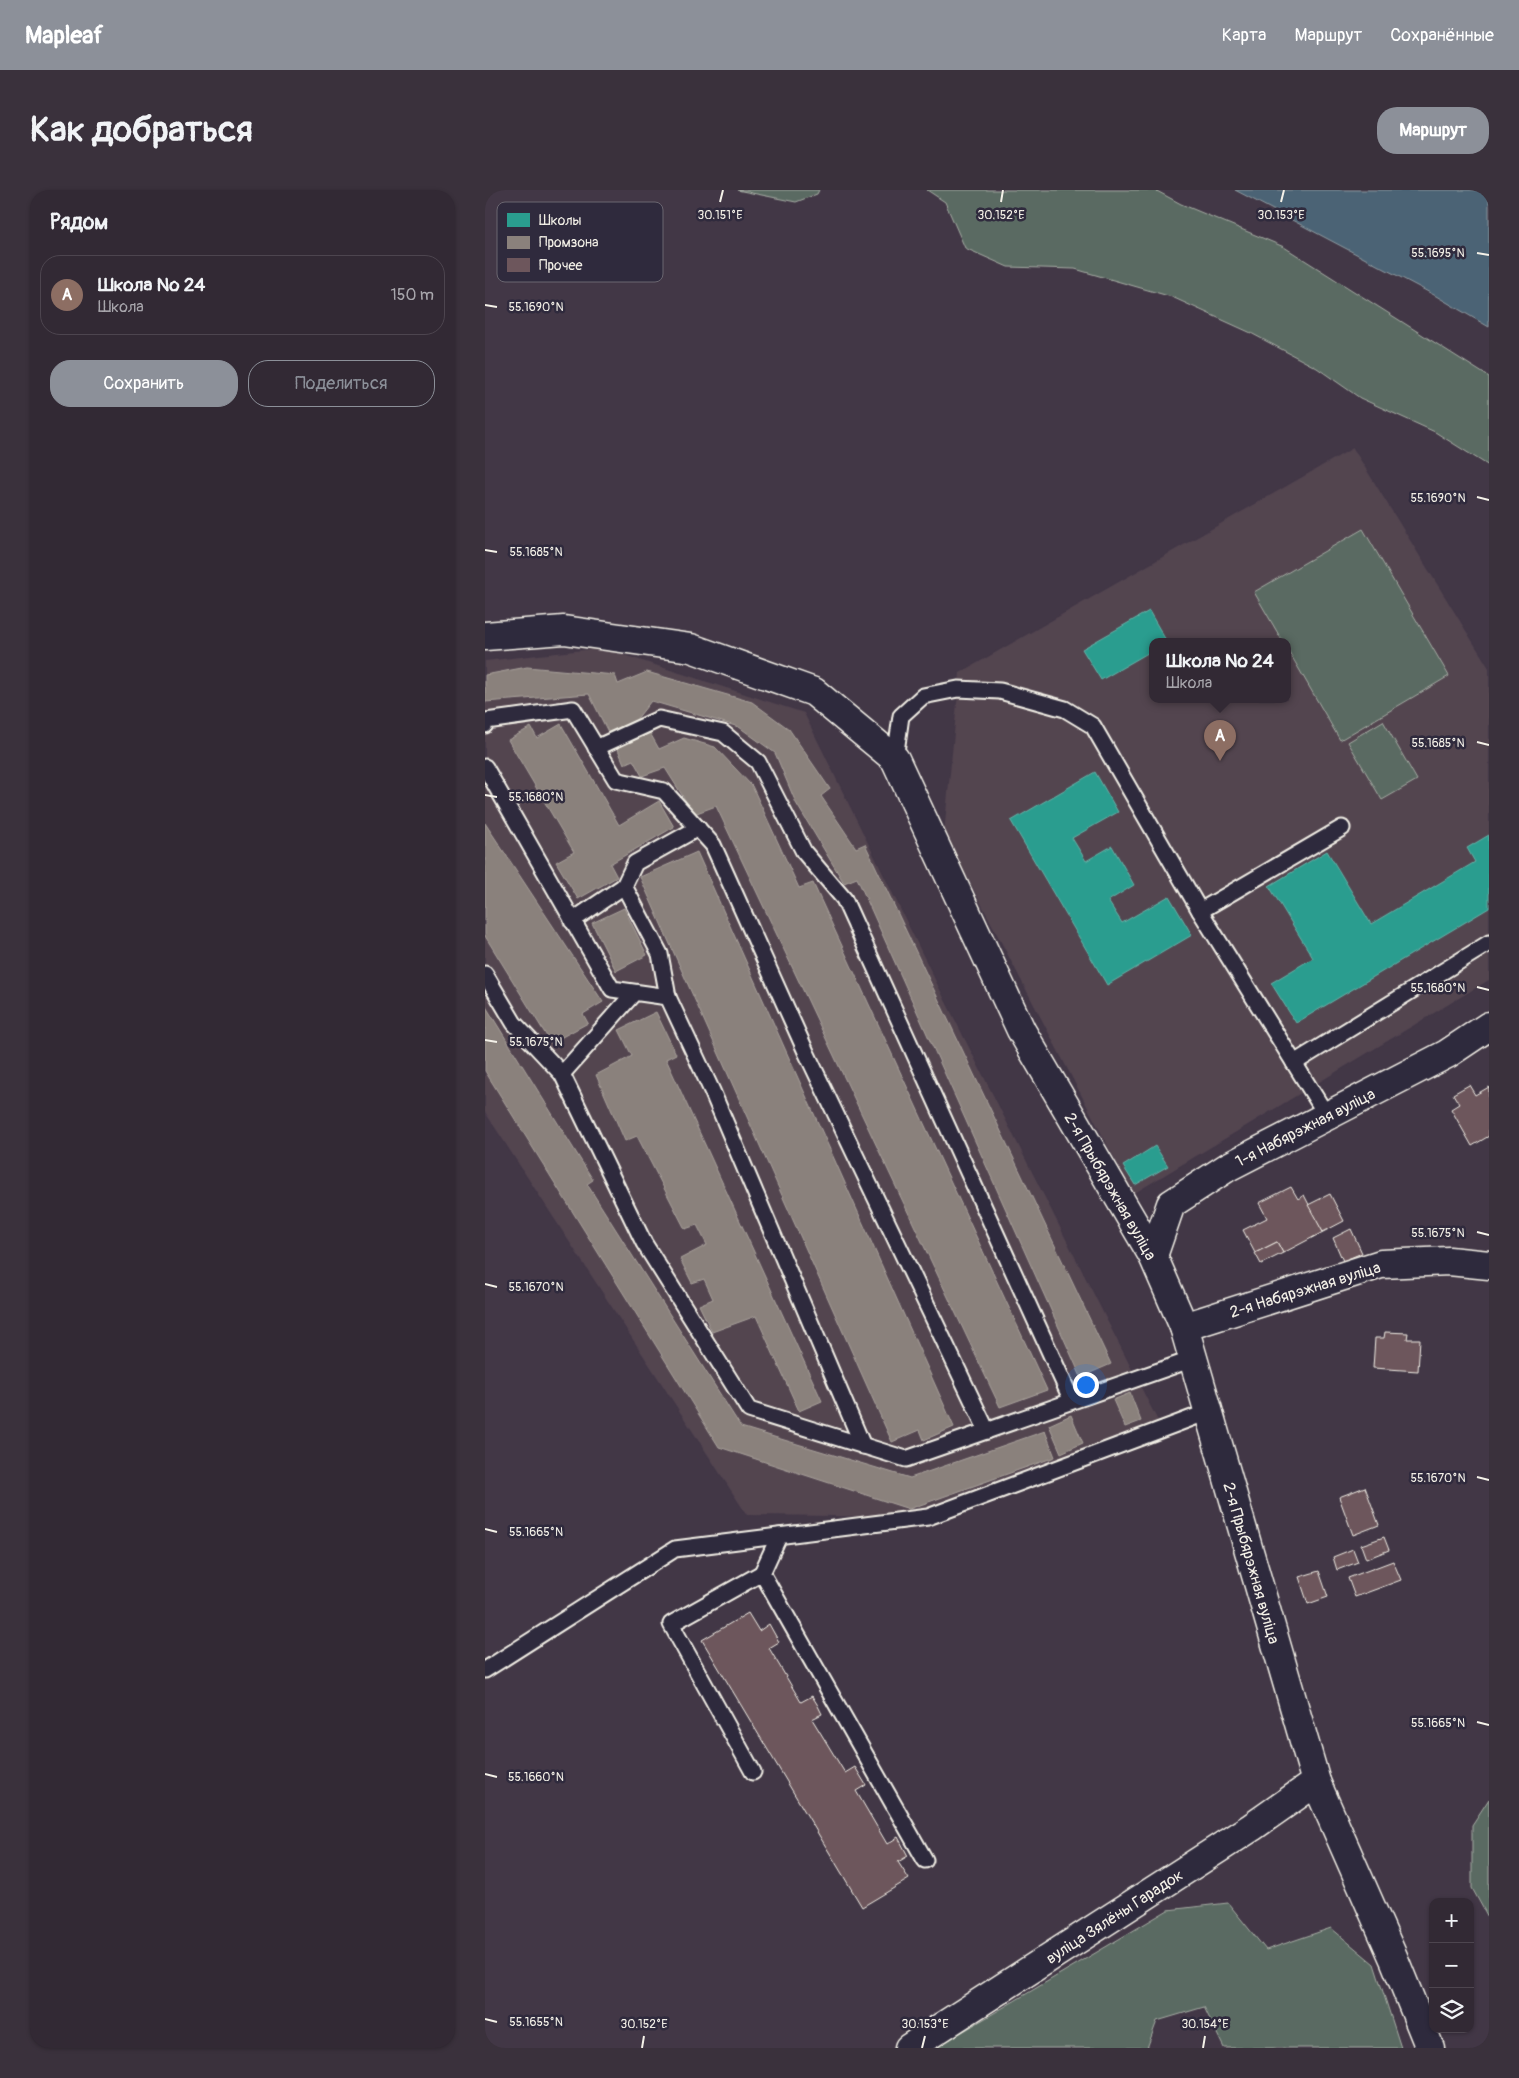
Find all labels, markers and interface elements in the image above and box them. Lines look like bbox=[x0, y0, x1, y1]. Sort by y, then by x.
text: Mapleaf bbox=[25, 21, 103, 50]
text: Карта bbox=[1222, 24, 1266, 47]
text: Маршрут bbox=[1294, 24, 1362, 47]
text: Сохранённые bbox=[1390, 24, 1494, 47]
button: Маршрут bbox=[1377, 107, 1489, 154]
text: Как добраться bbox=[30, 108, 253, 152]
legend bbox=[497, 202, 663, 282]
text: 30.151°E bbox=[698, 208, 742, 223]
text: 30.152°E bbox=[978, 208, 1024, 223]
text: 30.153°E bbox=[1258, 208, 1304, 223]
text: Рядом bbox=[50, 209, 108, 236]
text: Школы bbox=[539, 212, 582, 229]
text: Промзона bbox=[539, 234, 599, 251]
text: 55.1695°N bbox=[1411, 246, 1465, 261]
text: Прочее bbox=[539, 257, 582, 274]
text: Школа № 24 bbox=[98, 273, 205, 297]
text: A bbox=[62, 285, 72, 305]
text: 150 m bbox=[390, 285, 434, 305]
text: Школа bbox=[98, 297, 144, 317]
text: 55.1690°N bbox=[508, 300, 564, 315]
button: Сохранить bbox=[50, 360, 238, 407]
button: Поделиться bbox=[248, 360, 435, 407]
text: 55.1690°N bbox=[1410, 491, 1466, 506]
text: 55.1685°N bbox=[509, 545, 563, 560]
popup bbox=[1149, 638, 1291, 703]
text: Школа № 24 bbox=[1166, 649, 1274, 673]
text: Школа bbox=[1166, 673, 1212, 693]
pin: A bbox=[1204, 720, 1236, 761]
text: 55.1685°N bbox=[1411, 736, 1465, 751]
text: 55.1680°N bbox=[509, 790, 563, 805]
text: 55.1680°N bbox=[1411, 981, 1465, 996]
text: 55.1675°N bbox=[509, 1035, 563, 1050]
street label: 1-я Набярэжная вуліца bbox=[1232, 1084, 1379, 1172]
street label: 2-я Прыбярэжная вуліца bbox=[1060, 1109, 1161, 1264]
text: 55.1675°N bbox=[1411, 1226, 1465, 1241]
street label: 2-я Набярэжная вуліца bbox=[1227, 1257, 1383, 1322]
text: 55.1670°N bbox=[508, 1280, 564, 1295]
your location bbox=[1073, 1372, 1099, 1398]
text: 55.1670°N bbox=[1410, 1471, 1466, 1486]
street label: 2-я Прыбярэжная вуліца bbox=[1218, 1480, 1284, 1646]
text: 55.1665°N bbox=[509, 1525, 563, 1540]
text: 55.1665°N bbox=[1411, 1716, 1465, 1731]
text: 55.1660°N bbox=[508, 1770, 564, 1785]
street label: вуліца Зялёны Гарадок bbox=[1042, 1865, 1187, 1969]
map controls bbox=[1429, 1898, 1474, 2033]
button: + bbox=[1429, 1898, 1474, 1943]
button: − bbox=[1429, 1943, 1474, 1988]
button: layers bbox=[1429, 1988, 1474, 2033]
text: 55.1655°N bbox=[509, 2015, 563, 2030]
text: 30.152°E bbox=[621, 2017, 667, 2032]
text: 30.153°E bbox=[902, 2017, 948, 2032]
text: 30.154°E bbox=[1181, 2017, 1229, 2032]

